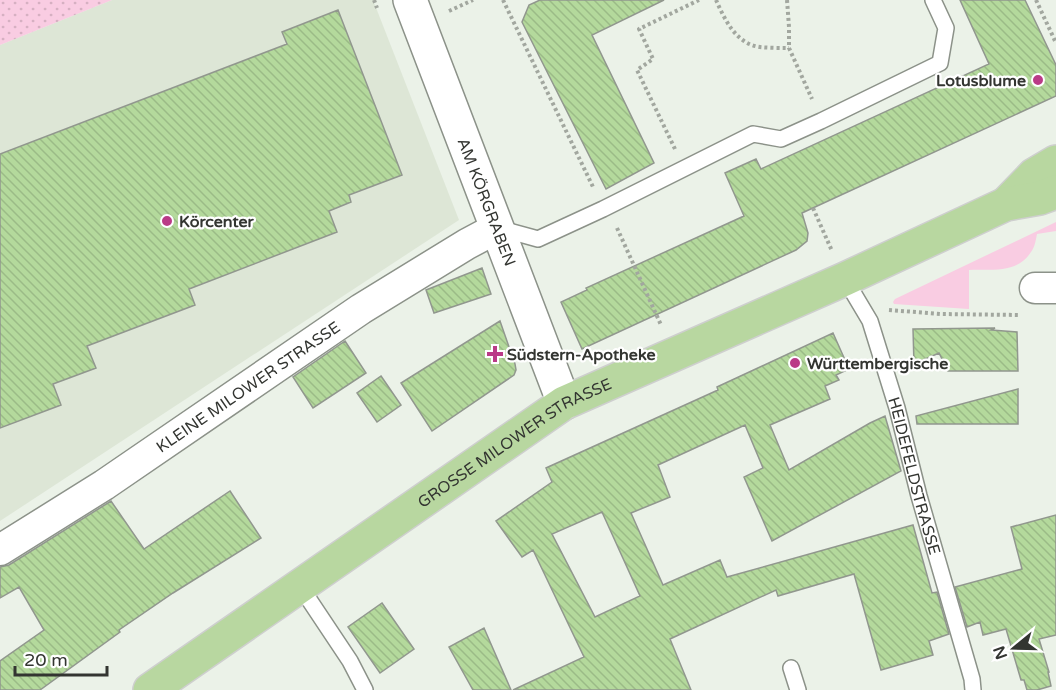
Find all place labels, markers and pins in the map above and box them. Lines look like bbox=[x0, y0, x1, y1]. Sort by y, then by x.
place label: Lotusblume bbox=[936, 71, 1026, 91]
marker: Lotusblume bbox=[1031, 73, 1045, 87]
place label: Körcenter bbox=[179, 212, 254, 232]
marker: Körcenter bbox=[160, 214, 174, 228]
place label: Südstern-Apotheke bbox=[507, 345, 656, 365]
marker: Südstern-Apotheke bbox=[488, 347, 502, 361]
place label: Württembergische bbox=[807, 354, 948, 374]
marker: Württembergische bbox=[788, 356, 802, 370]

